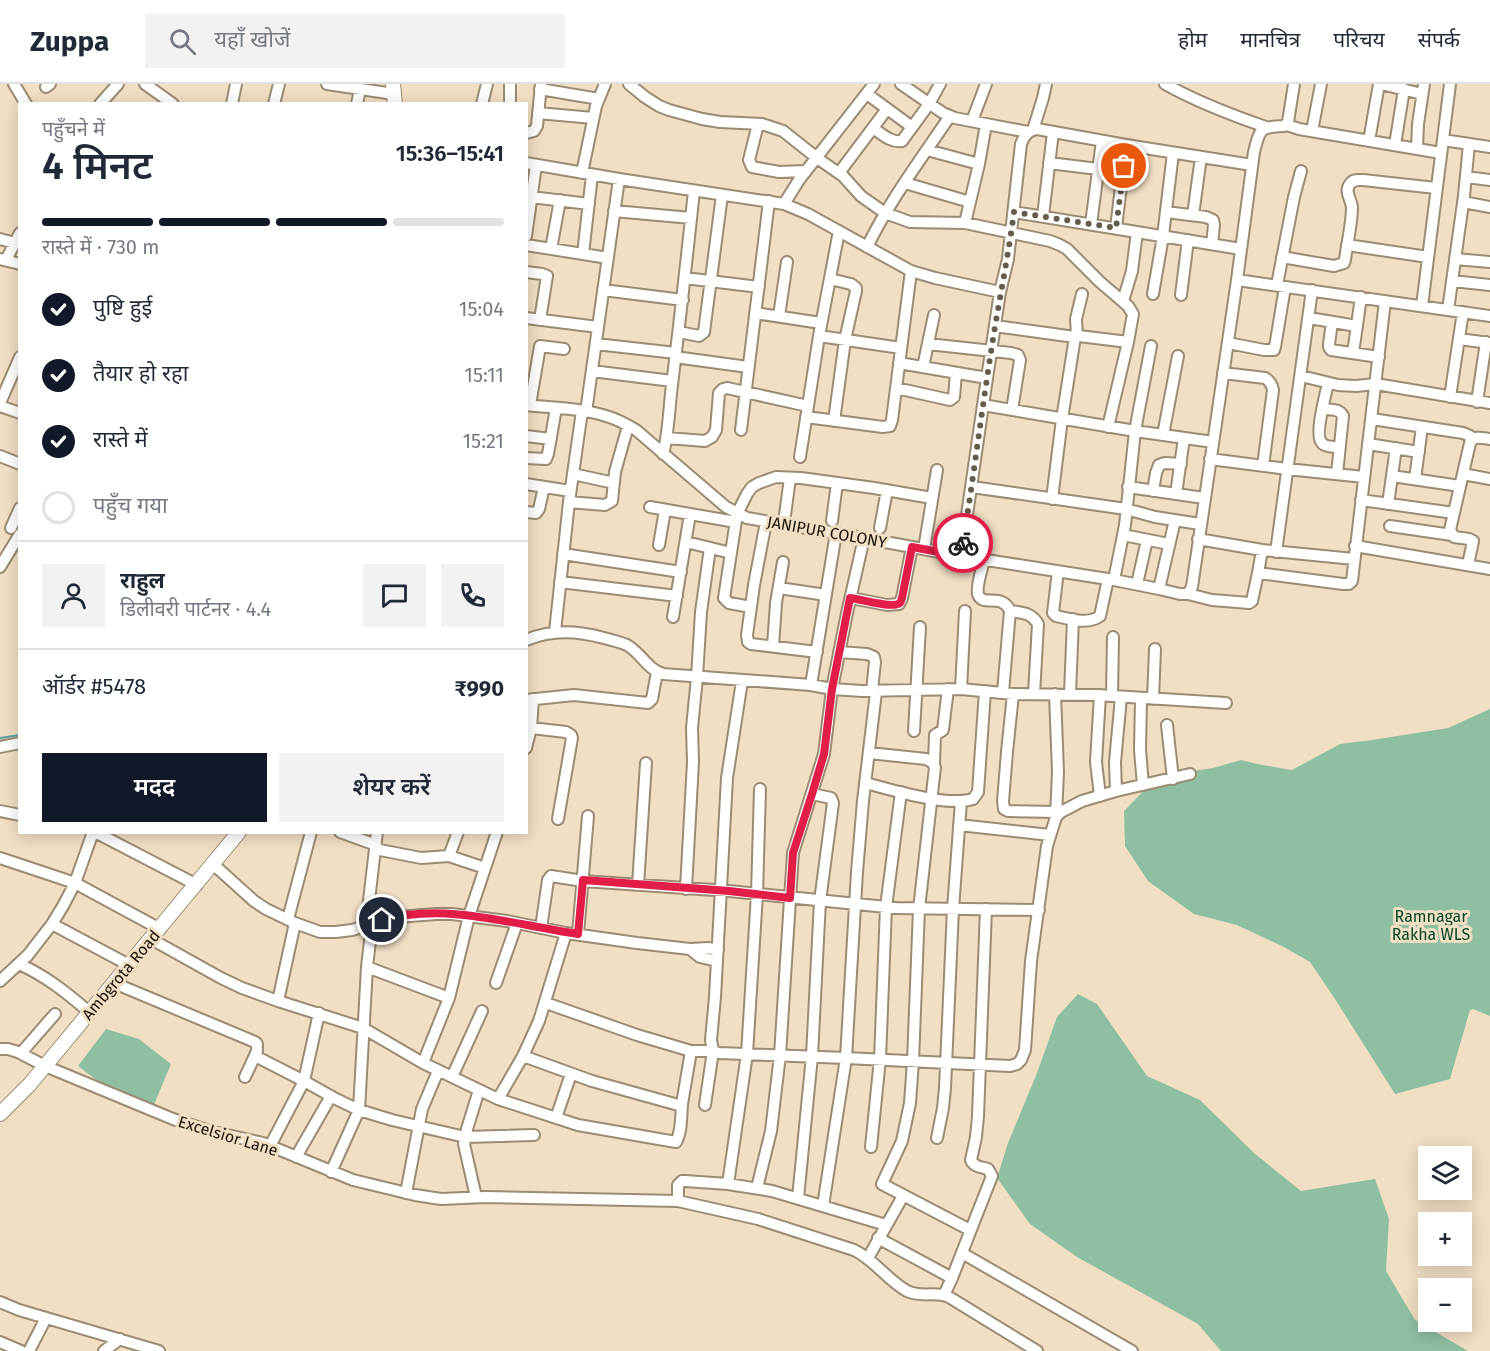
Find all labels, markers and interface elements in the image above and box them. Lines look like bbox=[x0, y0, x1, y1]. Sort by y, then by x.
search box bbox=[145, 14, 565, 68]
text: Zuppa bbox=[30, 25, 109, 58]
icon: search bbox=[166, 25, 199, 58]
text: यहाँ खोजें bbox=[214, 26, 290, 53]
text: होम bbox=[1178, 27, 1207, 53]
text: मानचित्र bbox=[1240, 27, 1300, 53]
text: परिचय bbox=[1333, 27, 1385, 53]
text: संपर्क bbox=[1418, 27, 1460, 53]
text: पहुँचने में bbox=[42, 117, 105, 141]
text: 15:36–15:41 bbox=[396, 140, 504, 167]
pin bbox=[1098, 140, 1149, 191]
text: 4 मिनट bbox=[42, 143, 152, 189]
icon: bag bbox=[1107, 149, 1140, 182]
text: रास्ते में · 730 m bbox=[42, 235, 159, 259]
icon: check bbox=[42, 293, 75, 326]
text: पुष्टि हुई bbox=[93, 294, 152, 321]
text: 15:04 bbox=[459, 297, 504, 321]
icon: check bbox=[42, 359, 75, 392]
text: तैयार हो रहा bbox=[93, 360, 188, 387]
text: 15:11 bbox=[464, 363, 504, 387]
icon: check bbox=[42, 425, 75, 458]
text: रास्ते में bbox=[93, 426, 148, 453]
text: 15:21 bbox=[462, 429, 504, 453]
text: पहुँच गया bbox=[93, 492, 168, 519]
street label: JANIPUR COLONY bbox=[766, 512, 889, 552]
courier bbox=[933, 513, 993, 573]
icon: bike bbox=[947, 527, 980, 560]
button: person bbox=[42, 564, 105, 627]
button: chat bbox=[363, 564, 426, 627]
button: phone bbox=[441, 564, 504, 627]
text: राहुल bbox=[120, 567, 165, 594]
text: डिलीवरी पार्टनर · 4.4 bbox=[120, 597, 271, 621]
text: ऑर्डर #5478 bbox=[42, 673, 146, 700]
text: ₹990 bbox=[455, 675, 504, 702]
button: मदद bbox=[42, 753, 267, 822]
button: शेयर करें bbox=[279, 753, 504, 822]
pin bbox=[356, 894, 407, 945]
icon: home bbox=[365, 903, 398, 936]
park label: Ramnagar Rakha WLS bbox=[1392, 907, 1470, 944]
street label: Ambgrota Road bbox=[78, 926, 164, 1024]
street label: Excelsior Lane bbox=[176, 1112, 280, 1160]
map controls bbox=[1418, 1146, 1472, 1332]
button: layers bbox=[1418, 1146, 1472, 1200]
button: + bbox=[1418, 1212, 1472, 1266]
button: − bbox=[1418, 1278, 1472, 1332]

